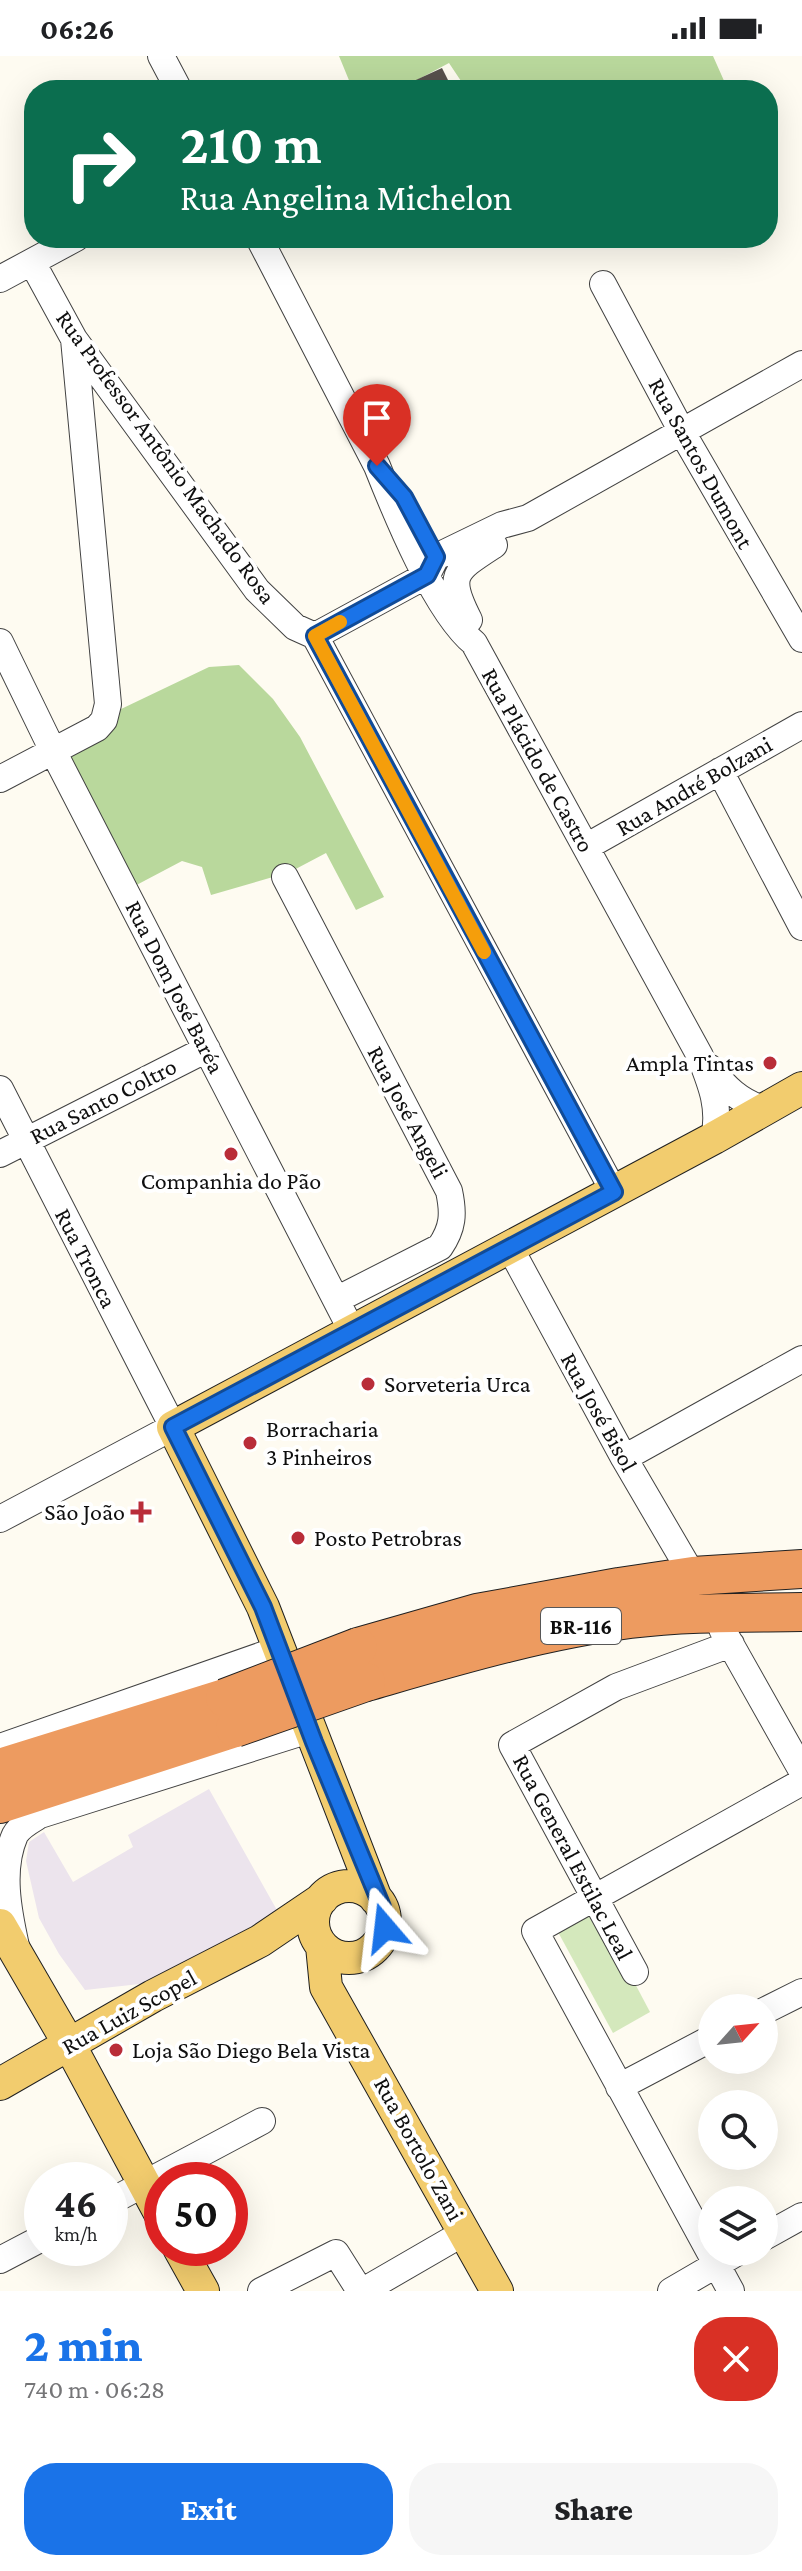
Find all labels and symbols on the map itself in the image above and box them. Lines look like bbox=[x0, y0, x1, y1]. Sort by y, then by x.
street label: Rua Professor Antônio Machado Rosa bbox=[51, 305, 282, 609]
street label: Rua Santos Dumont bbox=[643, 373, 760, 554]
pin bbox=[343, 384, 411, 466]
street label: Rua Plácido de Castro bbox=[477, 663, 600, 856]
street label: Rua André Bolzani bbox=[611, 730, 776, 841]
street label: Rua Dom José Baréa bbox=[120, 896, 231, 1078]
street label: Rua José Angeli bbox=[362, 1041, 455, 1183]
place label: Ampla Tintas bbox=[626, 1049, 754, 1076]
street label: Rua Santo Coltro bbox=[25, 1052, 181, 1149]
marker: Ampla Tintas bbox=[761, 1054, 779, 1072]
marker: Companhia do Pão bbox=[222, 1145, 240, 1163]
place label: Companhia do Pão bbox=[141, 1167, 321, 1194]
street label: Rua Tronca bbox=[50, 1203, 123, 1312]
street label: Rua José Bisol bbox=[556, 1348, 643, 1476]
place label: Sorveteria Urca bbox=[384, 1370, 531, 1397]
marker: Sorveteria Urca bbox=[359, 1375, 377, 1393]
place label: Borracharia 3 Pinheiros bbox=[266, 1415, 379, 1470]
marker: Borracharia 3 Pinheiros bbox=[241, 1434, 259, 1452]
place label: São João bbox=[44, 1498, 125, 1525]
marker: São João bbox=[132, 1503, 150, 1521]
place label: Posto Petrobras bbox=[314, 1524, 462, 1551]
marker: Posto Petrobras bbox=[289, 1529, 307, 1547]
road number: BR-116 bbox=[541, 1608, 621, 1644]
street label: Rua General Estilac Leal bbox=[508, 1749, 639, 1964]
position arrow bbox=[343, 1886, 427, 1970]
street label: Rua Luiz Scopel bbox=[57, 1964, 201, 2060]
north arrow bbox=[698, 1994, 778, 2074]
place label: Loja São Diego Bela Vista bbox=[132, 2036, 370, 2063]
marker: Loja São Diego Bela Vista bbox=[107, 2041, 125, 2059]
street label: Rua Bortolo Zani bbox=[369, 2072, 470, 2225]
speed limit sign: 50 bbox=[144, 2162, 248, 2266]

